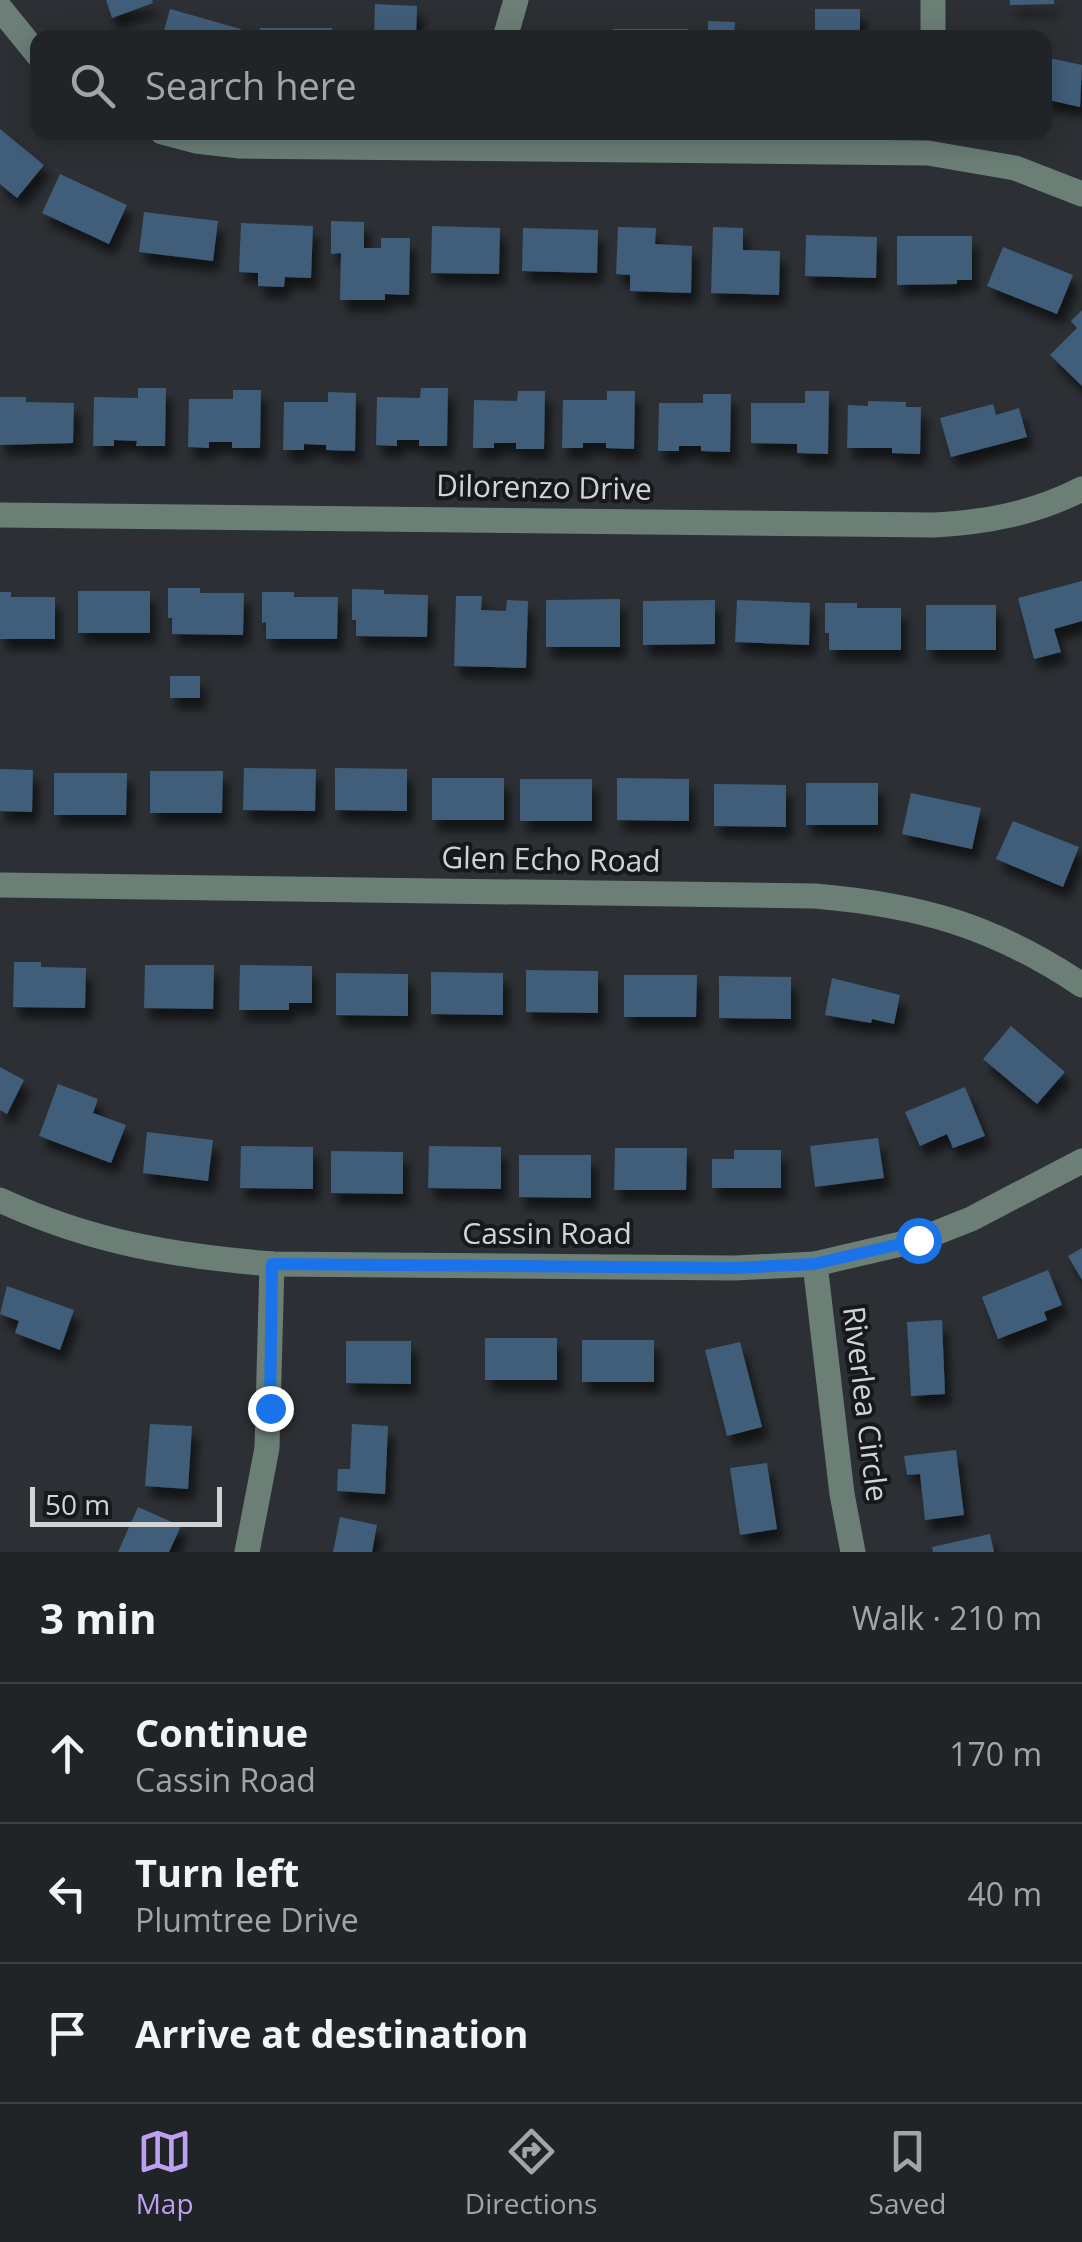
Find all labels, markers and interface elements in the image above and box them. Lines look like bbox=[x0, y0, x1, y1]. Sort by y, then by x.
search box bbox=[30, 30, 1052, 140]
icon: search bbox=[65, 58, 120, 113]
text: Search here bbox=[145, 59, 357, 111]
street label: Dilorenzo Drive bbox=[436, 464, 652, 509]
street label: Glen Echo Road bbox=[441, 836, 661, 881]
street label: Cassin Road bbox=[462, 1212, 632, 1253]
route start bbox=[896, 1218, 942, 1264]
street label: Riverlea Circle bbox=[834, 1304, 899, 1504]
route end bbox=[248, 1386, 294, 1432]
scale bar bbox=[30, 1482, 222, 1526]
text: 50 m bbox=[45, 1485, 110, 1523]
text: 3 min bbox=[40, 1589, 157, 1646]
text: Walk · 210 m bbox=[852, 1596, 1042, 1639]
text: Continue bbox=[135, 1706, 308, 1758]
icon: ahead bbox=[40, 1726, 95, 1781]
text: 170 m bbox=[949, 1732, 1042, 1775]
text: Cassin Road bbox=[135, 1758, 316, 1801]
text: Turn left bbox=[135, 1846, 299, 1898]
icon: left bbox=[40, 1866, 95, 1921]
text: 40 m bbox=[967, 1872, 1042, 1915]
text: Plumtree Drive bbox=[135, 1898, 359, 1941]
icon: arrive bbox=[40, 2006, 95, 2061]
text: Arrive at destination bbox=[135, 2007, 529, 2059]
tab: Map bbox=[136, 2124, 194, 2222]
tab: Directions bbox=[465, 2124, 597, 2222]
tab: Saved bbox=[869, 2124, 946, 2222]

